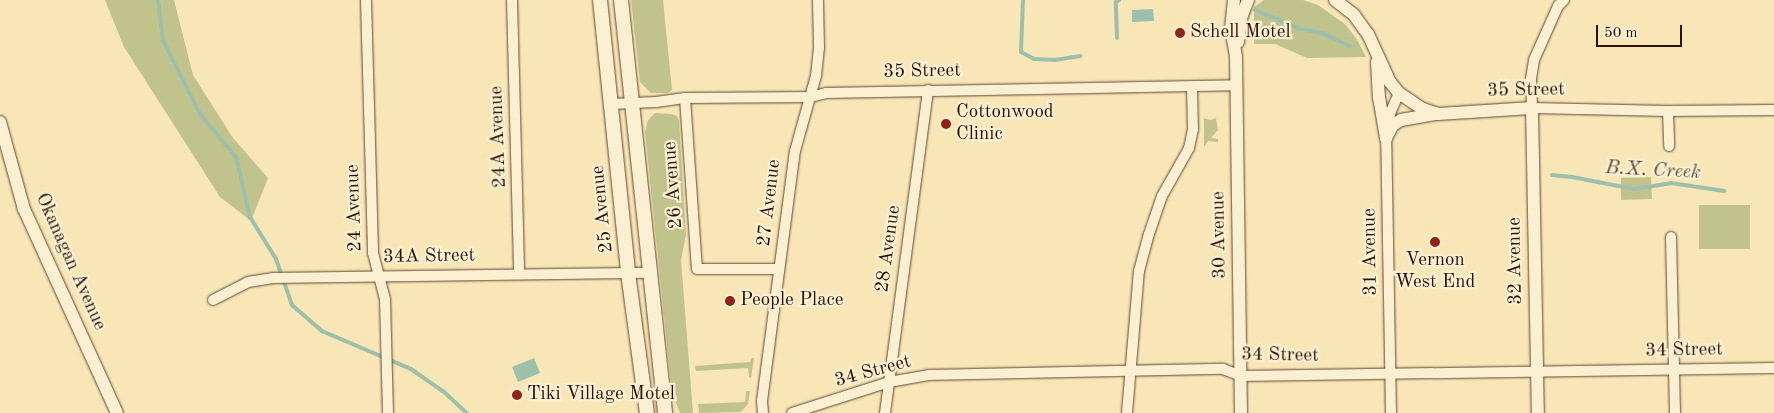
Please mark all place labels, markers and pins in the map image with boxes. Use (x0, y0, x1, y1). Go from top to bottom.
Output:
place label: Schell Motel (1190, 22, 1291, 44)
marker: Schell Motel (1174, 27, 1186, 39)
place label: Cottonwood Clinic (956, 102, 1054, 146)
marker: Cottonwood Clinic (940, 118, 952, 130)
marker: Vernon West End (1429, 236, 1441, 248)
place label: Vernon West End (1395, 250, 1475, 294)
place label: People Place (740, 290, 844, 312)
marker: People Place (724, 295, 736, 307)
place label: Tiki Village Motel (527, 384, 675, 406)
marker: Tiki Village Motel (511, 389, 523, 401)

